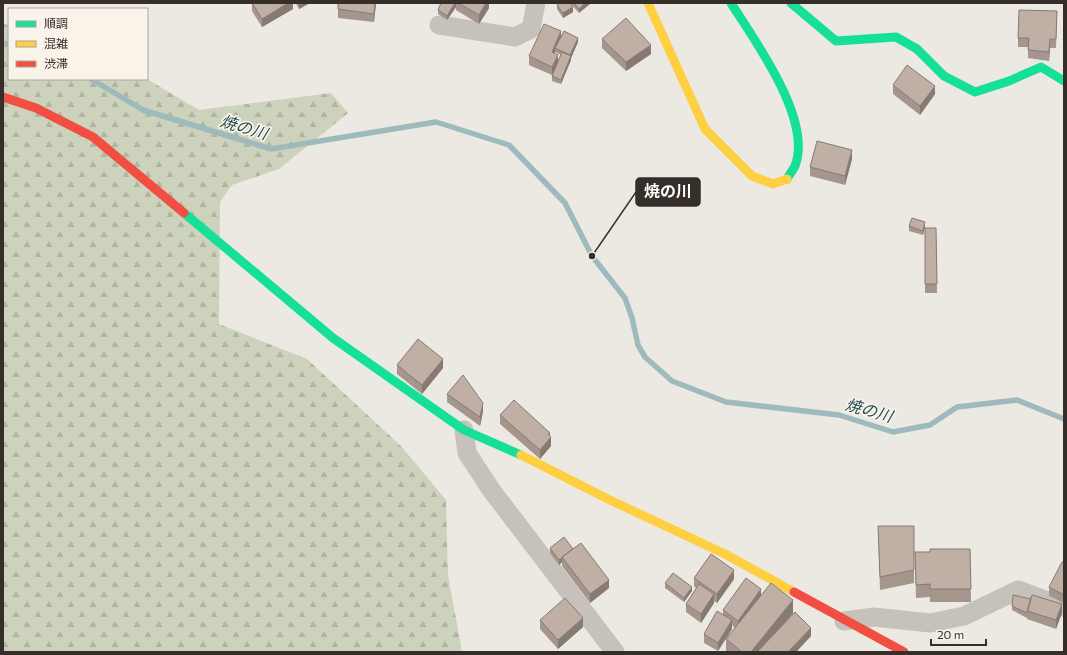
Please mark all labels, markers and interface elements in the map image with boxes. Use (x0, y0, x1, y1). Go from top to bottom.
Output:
legend (8, 8, 148, 80)
text: 順調 (44, 16, 68, 30)
text: 混雑 (44, 36, 68, 50)
text: 渋滞 (44, 56, 68, 70)
water label: 焼の川 (218, 110, 272, 143)
callout: 焼の川 (636, 178, 700, 206)
text: 焼の川 (644, 181, 692, 200)
water label: 焼の川 (843, 394, 897, 426)
scale bar (931, 621, 986, 647)
text: 20 m (937, 627, 964, 641)

